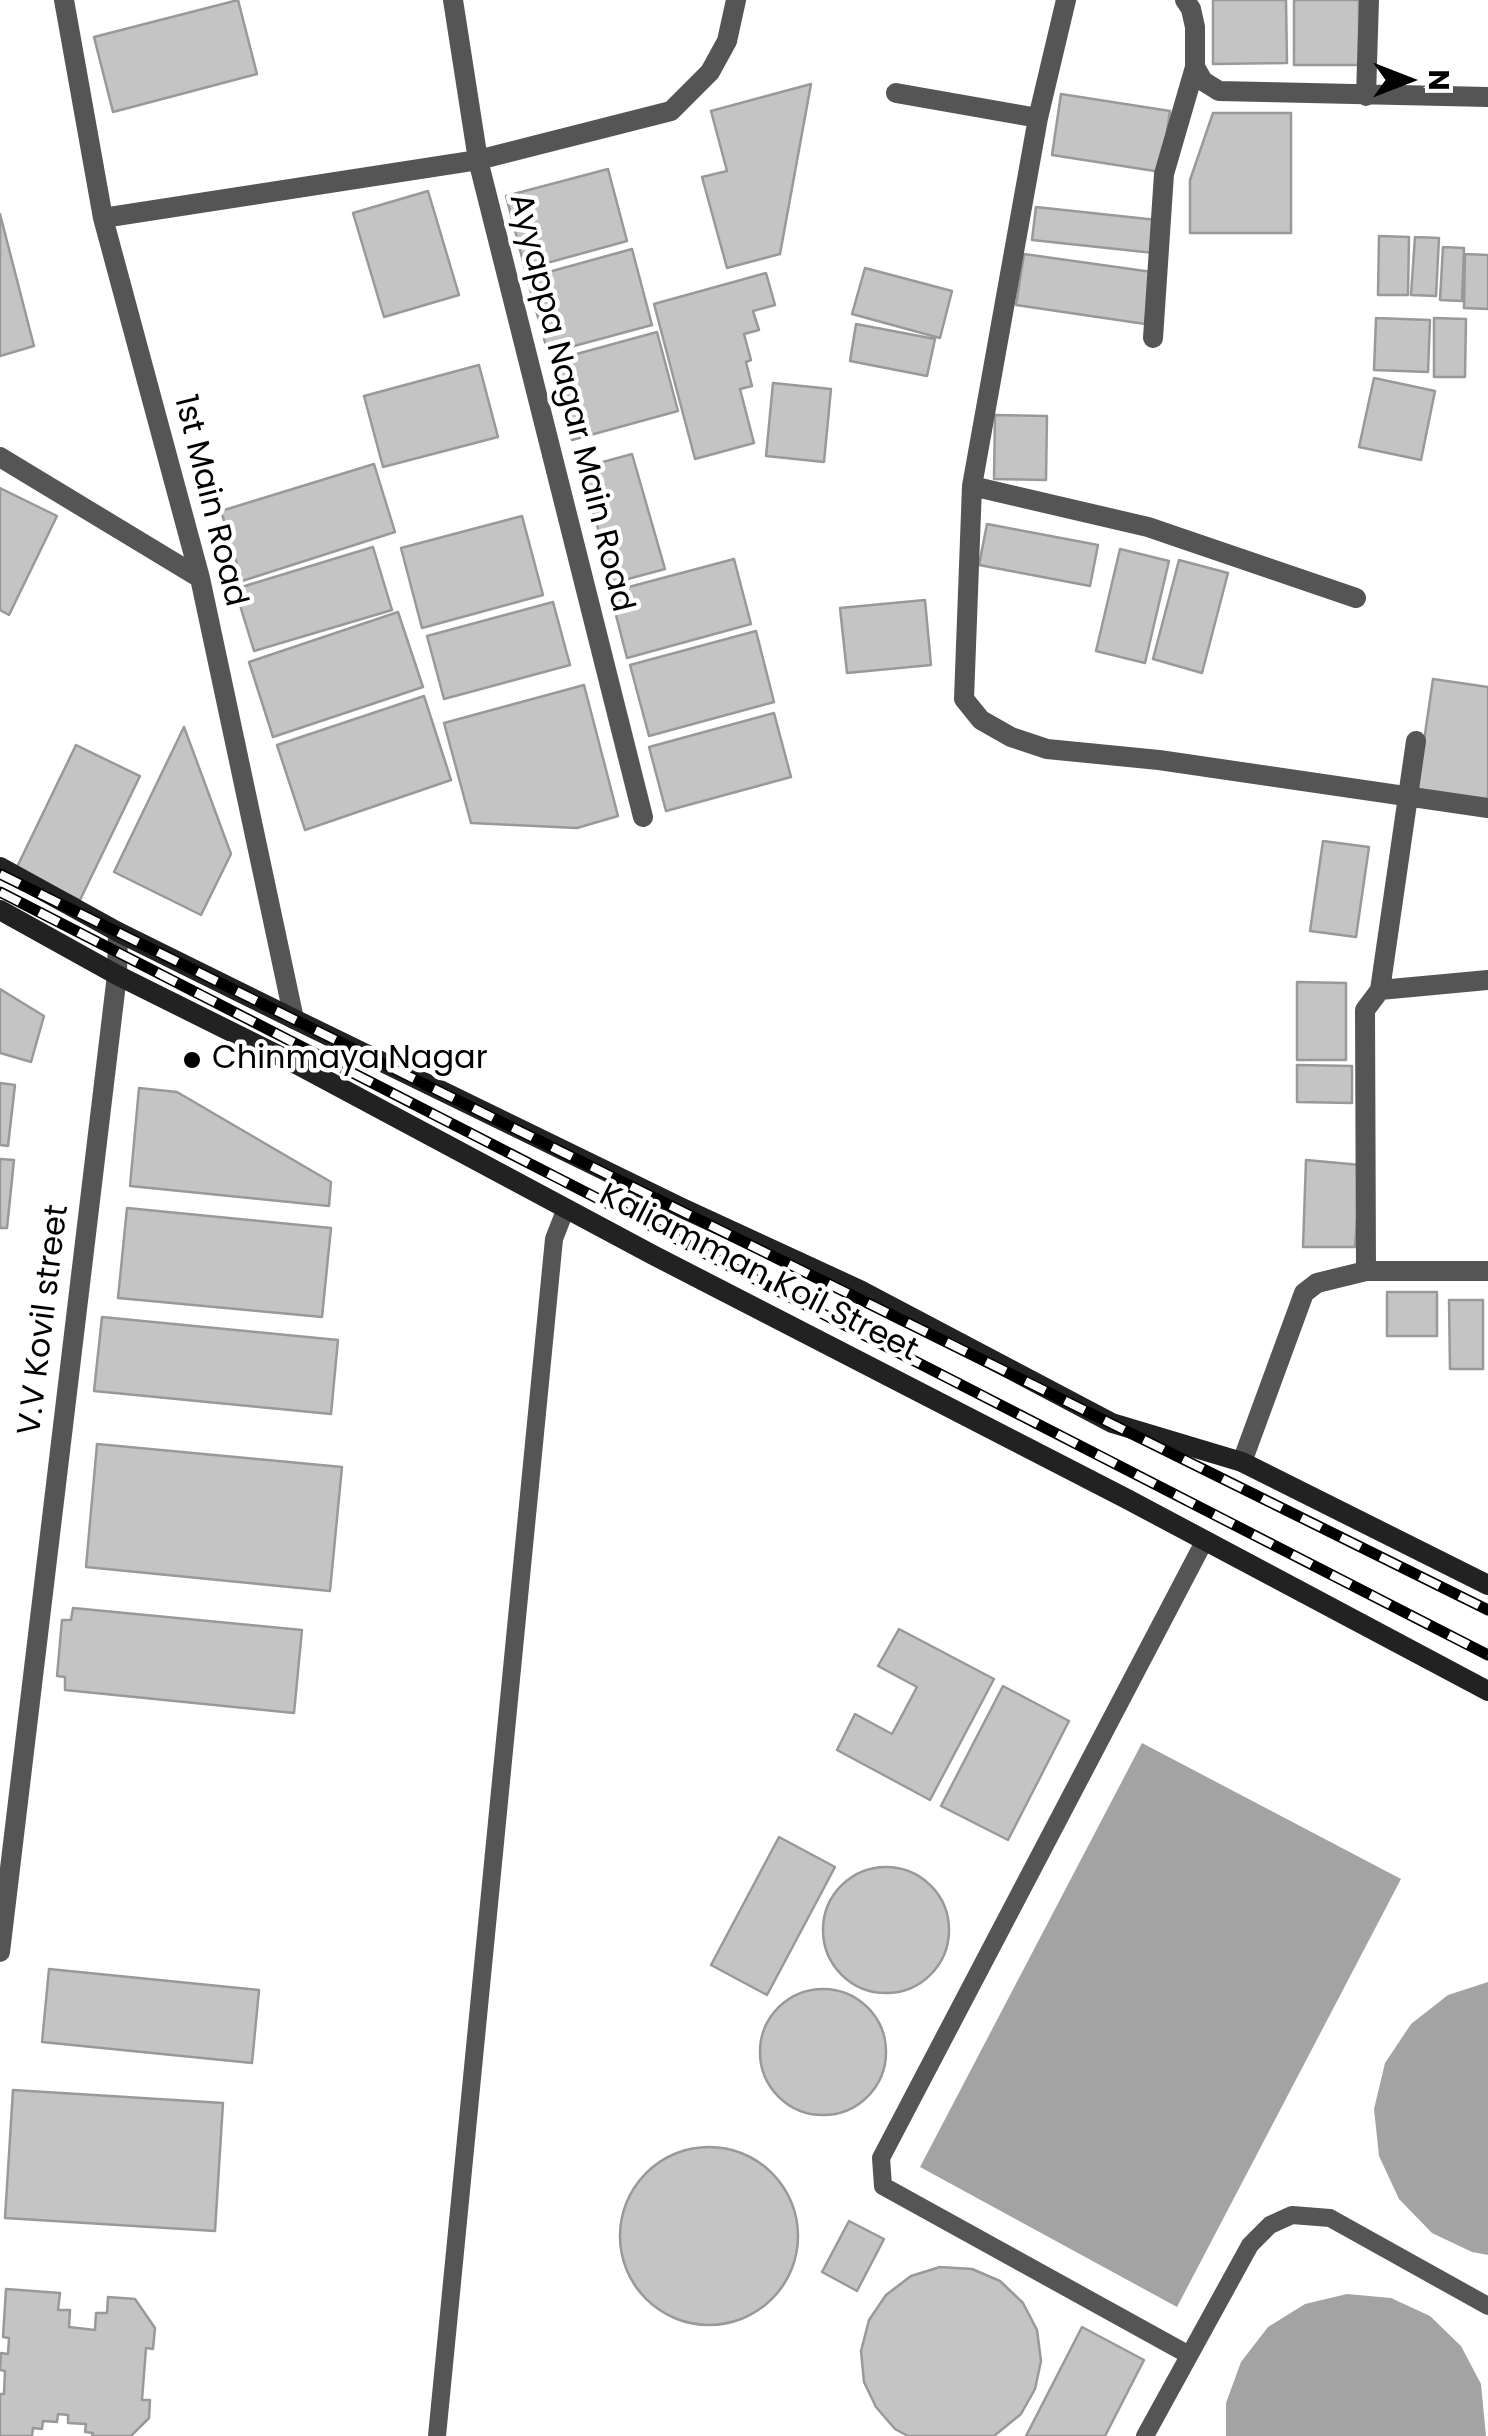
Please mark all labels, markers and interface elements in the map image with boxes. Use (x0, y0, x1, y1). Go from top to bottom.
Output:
north arrow (1358, 30, 1458, 130)
text: N (1419, 69, 1458, 91)
street label: Ayyappa Nagar Main Road (499, 190, 641, 616)
street label: 1st Main Road (164, 391, 254, 611)
place label: Chinmaya Nagar (212, 1041, 488, 1079)
marker: Chinmaya Nagar (181, 1049, 203, 1071)
street label: Kaliamman Koil Street (592, 1177, 924, 1371)
street label: V.V Kovil street (12, 1203, 78, 1437)

